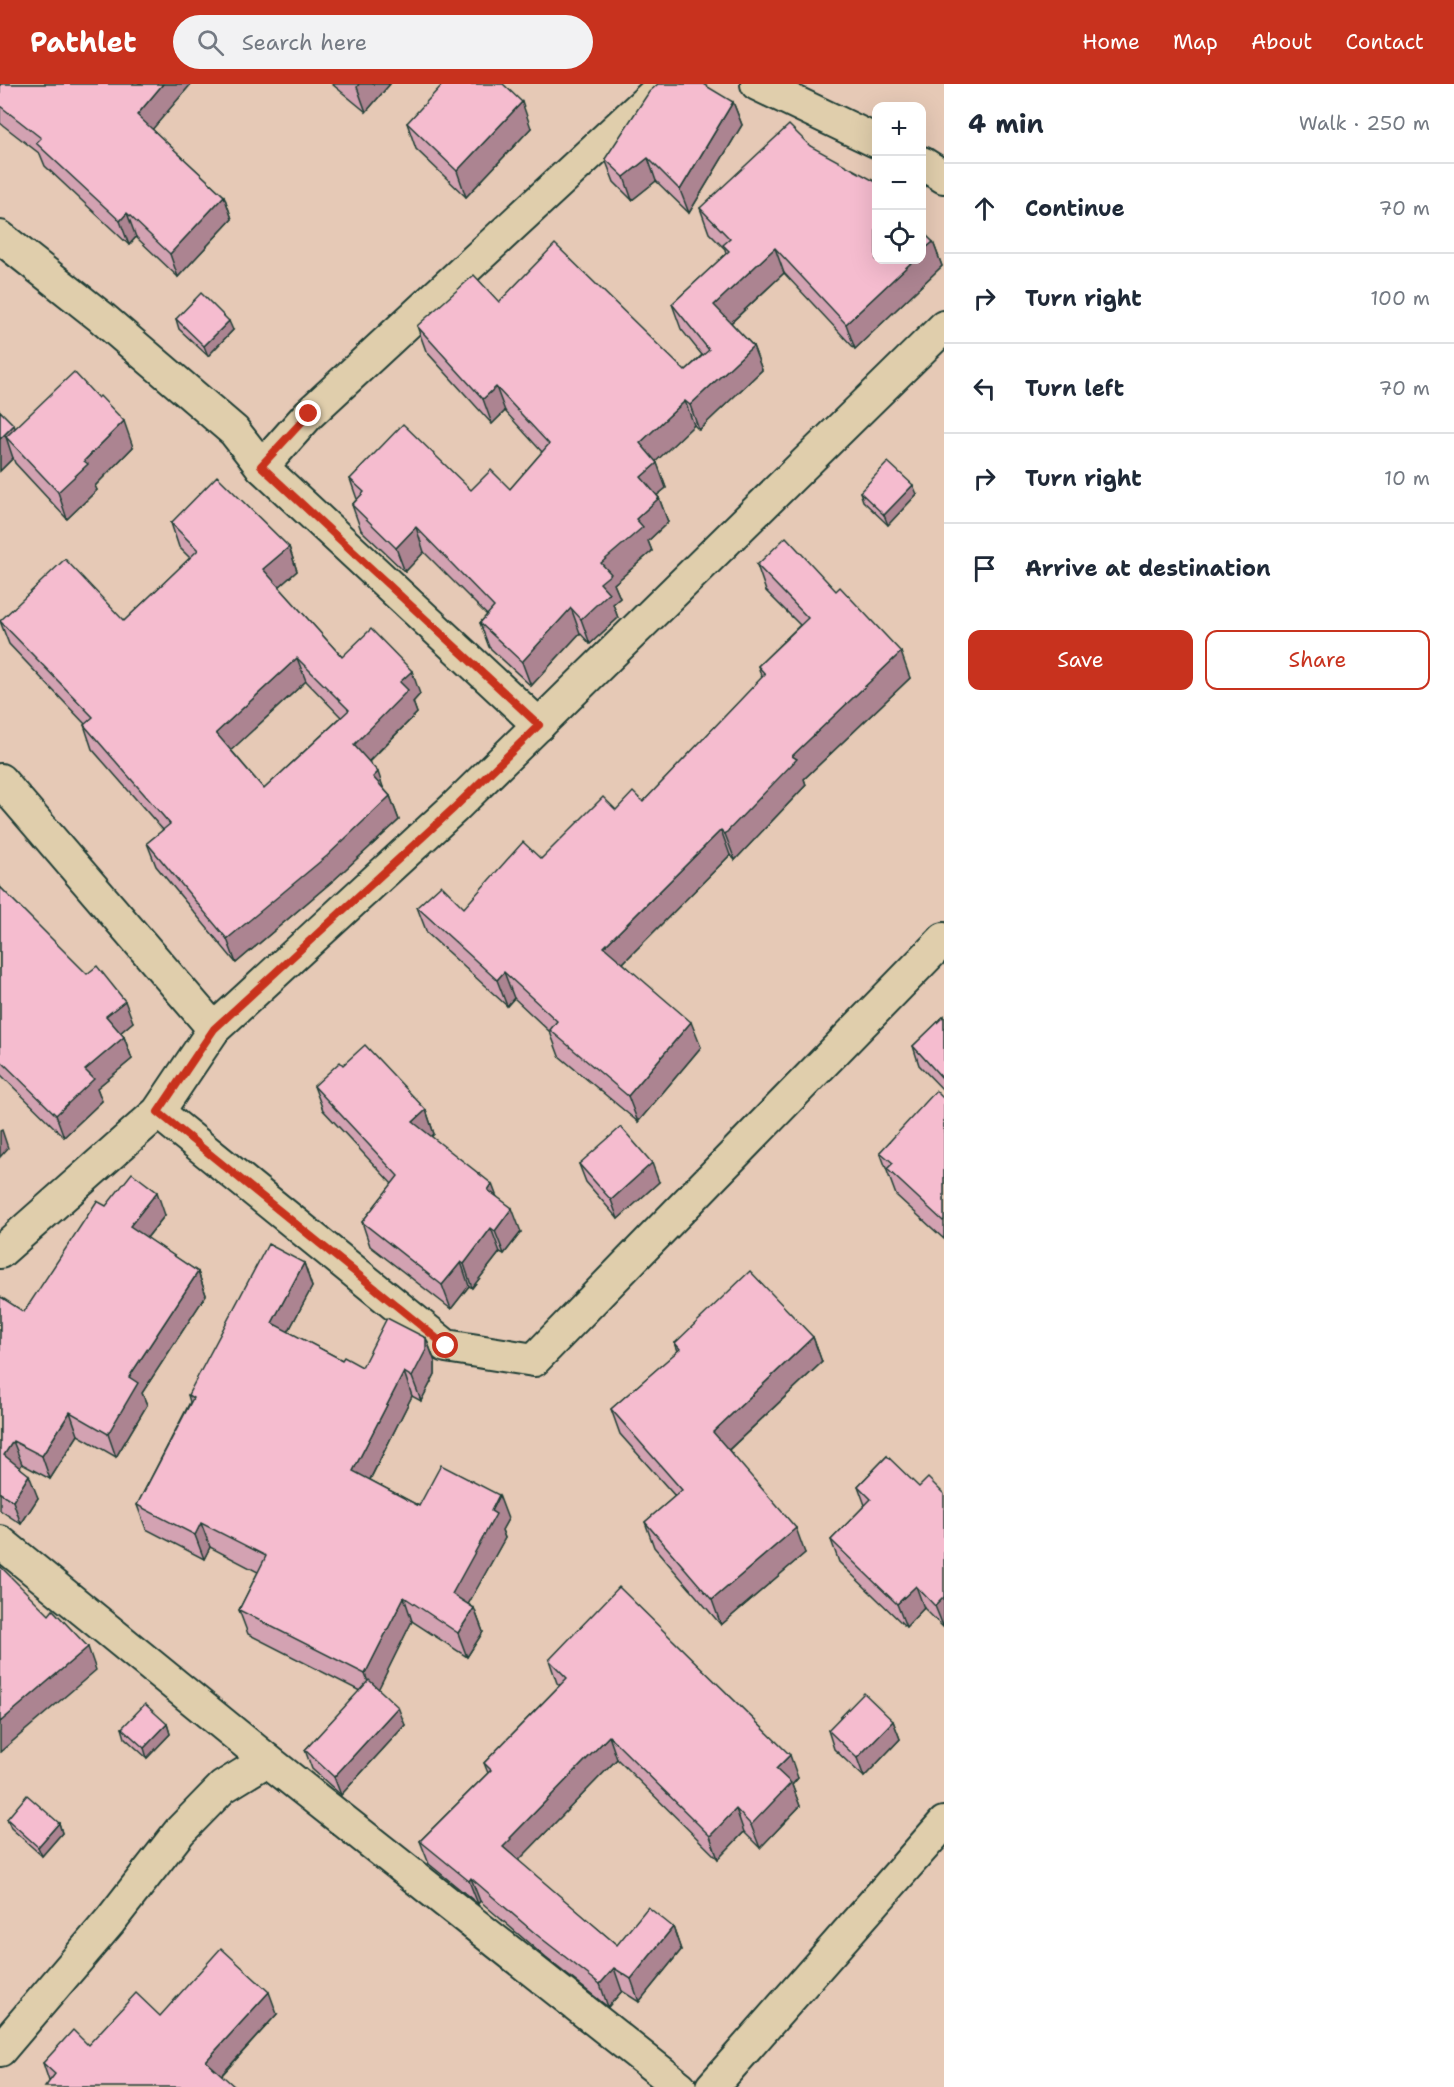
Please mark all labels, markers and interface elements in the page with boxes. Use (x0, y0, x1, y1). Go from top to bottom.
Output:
search box (173, 15, 593, 69)
text: Pathlet (30, 23, 137, 61)
icon: search (194, 26, 227, 59)
text: Search here (242, 28, 367, 57)
text: Home (1082, 28, 1140, 56)
text: Map (1173, 28, 1218, 56)
text: About (1251, 28, 1312, 56)
text: Contact (1345, 28, 1424, 56)
map controls (872, 102, 926, 264)
button: + (872, 102, 926, 156)
text: 4 min (968, 106, 1044, 141)
text: Walk · 250 m (1299, 110, 1430, 136)
button: − (872, 156, 926, 210)
icon: ahead (968, 192, 1001, 225)
text: Continue (1025, 194, 1125, 223)
text: 70 m (1378, 195, 1430, 221)
button: locate (872, 210, 926, 264)
icon: right (968, 282, 1001, 315)
text: Turn right (1025, 284, 1142, 313)
text: 100 m (1370, 285, 1430, 311)
icon: left (968, 372, 1001, 405)
text: Turn left (1025, 374, 1124, 403)
text: 70 m (1378, 375, 1430, 401)
route end (295, 400, 321, 426)
icon: right (968, 462, 1001, 495)
text: Turn right (1025, 464, 1142, 493)
text: 10 m (1384, 465, 1430, 491)
icon: arrive (968, 552, 1001, 585)
text: Arrive at destination (1025, 554, 1271, 583)
button: Save (968, 630, 1193, 690)
button: Share (1205, 630, 1430, 690)
route start (432, 1332, 458, 1358)

